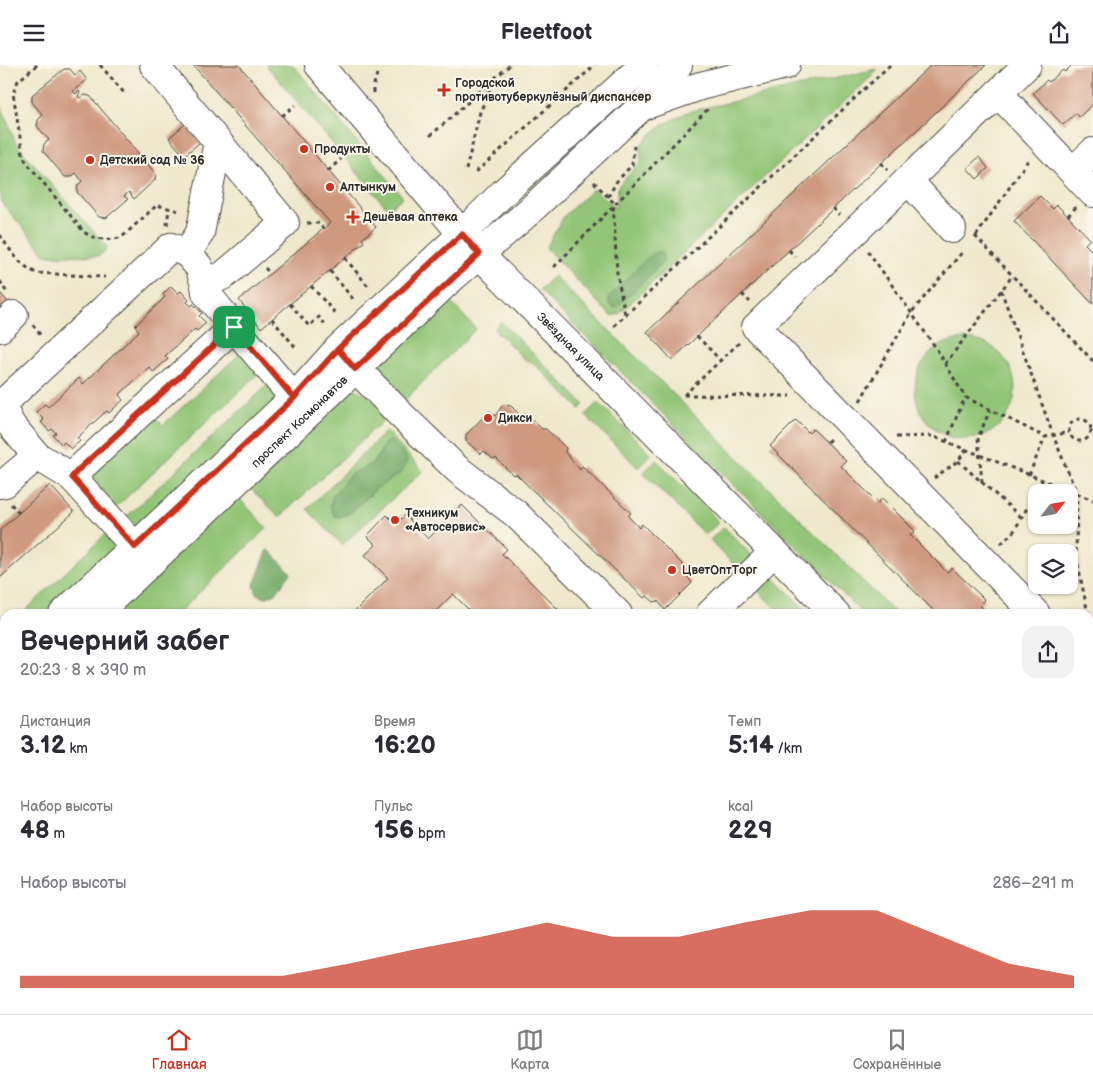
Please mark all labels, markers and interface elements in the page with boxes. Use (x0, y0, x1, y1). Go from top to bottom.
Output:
icon: menu (20, 19, 48, 47)
text: Fleetfoot (501, 19, 592, 46)
icon: share (1045, 19, 1073, 47)
place label: Городской противотуберкулёзный диспансер (455, 76, 651, 105)
marker: Городской противотуберкулёзный диспансер (437, 83, 451, 97)
place label: Продукты (314, 142, 371, 157)
marker: Продукты (298, 143, 310, 155)
place label: Детский сад № 36 (100, 153, 204, 168)
marker: Детский сад № 36 (84, 154, 96, 166)
place label: Алтынкум (339, 180, 396, 195)
marker: Алтынкум (324, 181, 336, 193)
place label: Дешёвая аптека (363, 210, 459, 225)
marker: Дешёвая аптека (347, 211, 359, 223)
pin (213, 306, 255, 348)
street label: Звёздная улица (533, 310, 607, 384)
icon: arrive (220, 313, 248, 341)
street label: проспект Космонавтов (249, 372, 352, 471)
place label: Дикси (498, 411, 533, 426)
marker: Дикси (482, 412, 494, 424)
north arrow (1028, 484, 1078, 534)
map controls (1028, 484, 1078, 594)
place label: Техникум «Автосервис» (405, 506, 486, 535)
marker: Техникум «Автосервис» (389, 514, 401, 526)
button: layers (1028, 544, 1078, 594)
place label: ЦветОптТорг (682, 563, 758, 578)
marker: ЦветОптТорг (666, 564, 678, 576)
text: Вечерний забег (20, 625, 229, 658)
button: share (1022, 626, 1074, 678)
text: 20:23 · 8 × 390 m (20, 661, 146, 680)
text: Дистанция (20, 713, 91, 730)
text: Время (374, 713, 416, 730)
text: Темп (728, 713, 761, 730)
text: 3.12 (20, 730, 66, 761)
text: 16:20 (374, 730, 436, 761)
text: 5:14 (728, 730, 774, 761)
text: km (66, 740, 88, 757)
text: /km (774, 740, 802, 757)
text: Набор высоты (20, 798, 113, 815)
text: Пульс (374, 798, 413, 815)
text: kcal (728, 798, 753, 815)
text: 48 (20, 815, 50, 846)
text: 156 (374, 815, 414, 846)
text: 229 (728, 815, 773, 846)
text: m (50, 825, 65, 842)
text: bpm (414, 825, 445, 842)
text: Набор высоты (20, 874, 127, 893)
text: 286–291 m (992, 874, 1074, 893)
tab: Главная (152, 1026, 207, 1073)
tab: Карта (510, 1026, 550, 1073)
tab: Сохранённые (853, 1026, 941, 1073)

